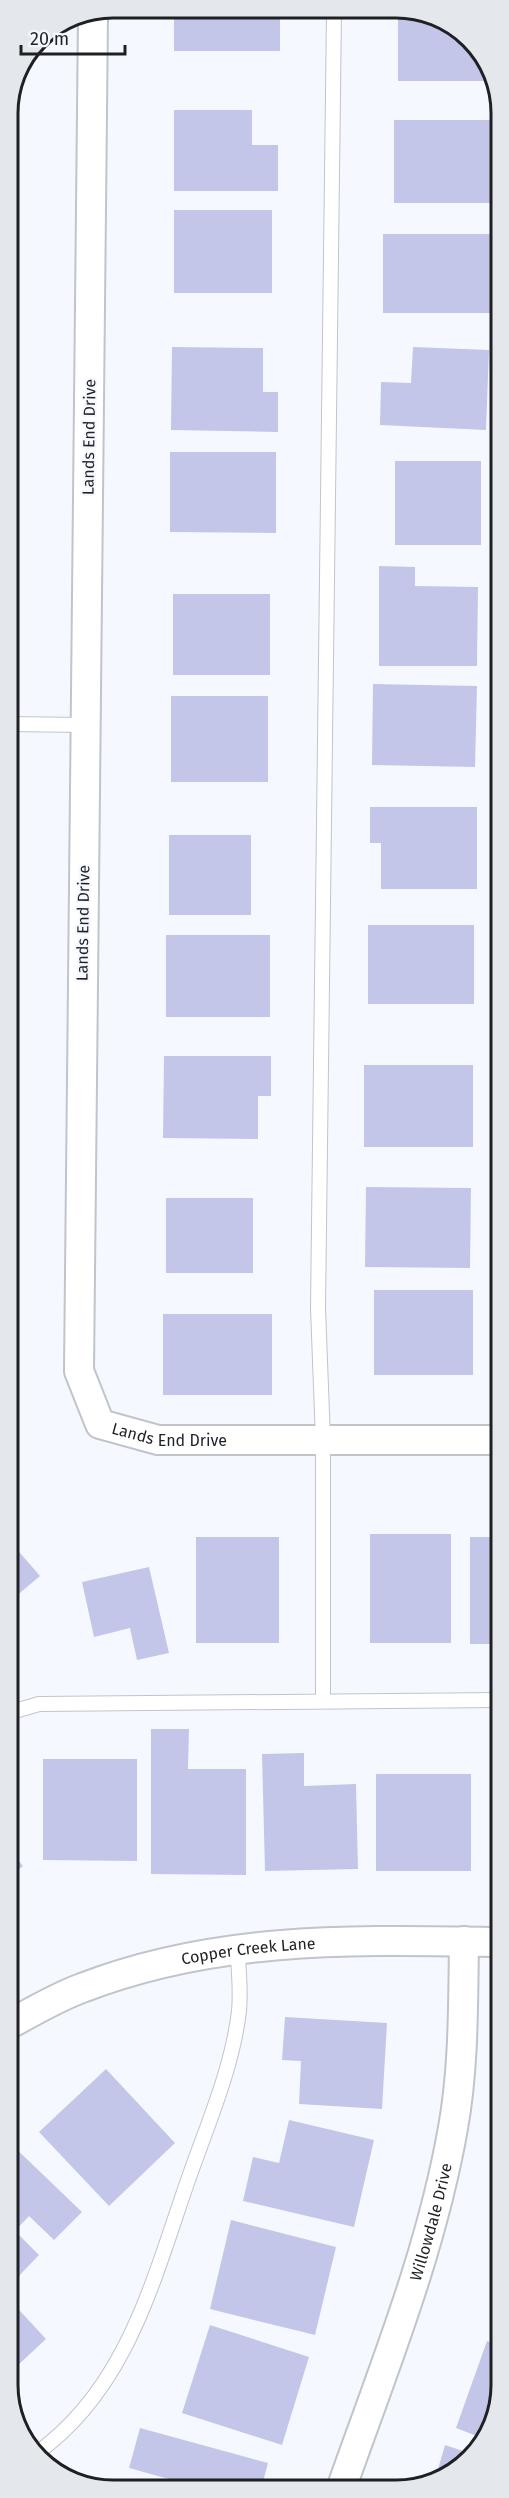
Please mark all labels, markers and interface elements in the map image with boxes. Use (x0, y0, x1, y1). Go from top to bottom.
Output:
scale bar (21, 18, 124, 56)
text: 20 m (30, 28, 69, 50)
street label: Lands End Drive (78, 379, 100, 495)
street label: Lands End Drive (72, 865, 94, 981)
street label: Lands End Drive (110, 1418, 227, 1450)
street label: Copper Creek Lane (179, 1933, 316, 1968)
street label: Willowdale Drive (405, 2161, 455, 2283)

